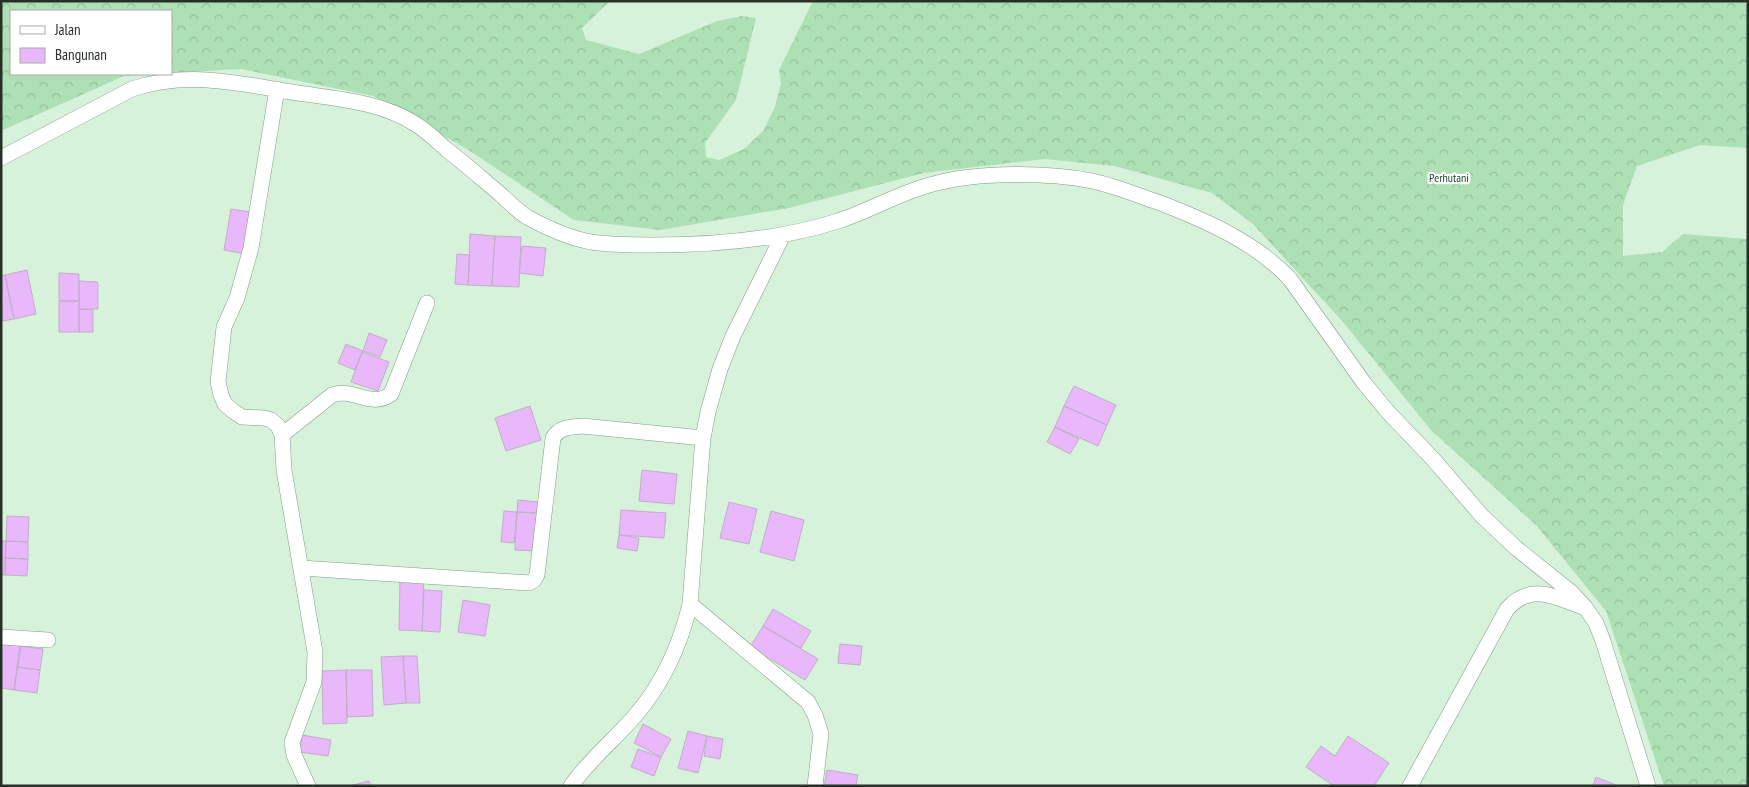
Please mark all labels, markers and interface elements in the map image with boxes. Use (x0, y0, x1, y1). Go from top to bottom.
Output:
legend (10, 10, 172, 75)
text: Jalan (54, 20, 81, 39)
text: Bangunan (55, 45, 107, 64)
park label: Perhutani (1429, 170, 1469, 185)

